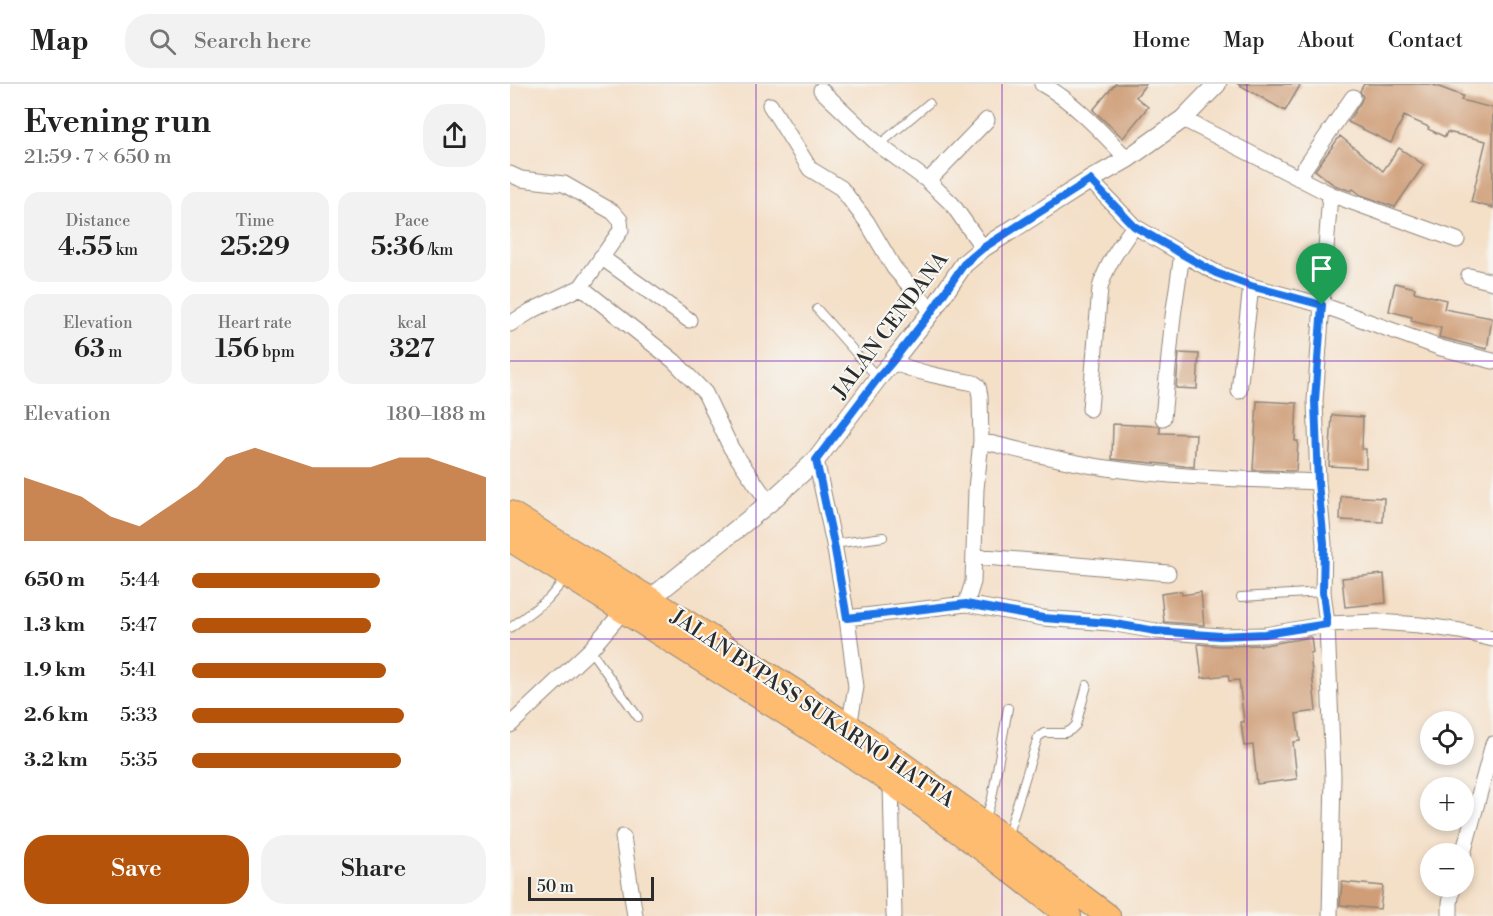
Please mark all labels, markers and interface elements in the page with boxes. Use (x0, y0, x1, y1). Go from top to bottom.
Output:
search box (125, 14, 545, 68)
text: Map (30, 24, 89, 59)
icon: search (146, 25, 179, 58)
text: Search here (194, 28, 311, 55)
text: Home (1133, 28, 1190, 54)
text: Map (1223, 28, 1265, 54)
text: About (1298, 28, 1355, 54)
text: Contact (1388, 28, 1463, 54)
text: Evening run (24, 102, 211, 143)
button: share (423, 104, 486, 167)
text: 21:59 · 7 × 650 m (24, 145, 171, 170)
text: Distance (66, 211, 130, 231)
text: Time (236, 211, 274, 231)
text: Pace (395, 211, 429, 231)
text: 4.55 (58, 231, 112, 263)
text: 25:29 (220, 231, 290, 263)
text: 5:36 (371, 231, 424, 263)
text: km (112, 240, 138, 260)
text: /km (424, 240, 453, 260)
pin (1296, 243, 1347, 305)
street label: JALAN CENDANA (827, 247, 955, 405)
icon: arrive (1305, 252, 1338, 285)
text: Elevation (63, 313, 133, 333)
text: Heart rate (218, 313, 292, 333)
text: kcal (397, 313, 427, 333)
text: 63 (74, 333, 105, 365)
text: 156 (215, 333, 259, 365)
text: 327 (389, 333, 435, 365)
text: m (105, 342, 122, 362)
text: bpm (259, 342, 295, 362)
text: Elevation (24, 402, 111, 427)
text: 180–188 m (387, 402, 486, 427)
text: 650 m (24, 568, 85, 593)
text: 5:44 (120, 568, 160, 593)
street label: JALAN BYPASS SUKARNO HATTA (665, 603, 960, 814)
text: 1.3 km (24, 613, 85, 638)
text: 5:47 (120, 613, 157, 638)
text: 1.9 km (24, 658, 86, 683)
text: 5:41 (120, 658, 156, 683)
text: 2.6 km (24, 703, 88, 728)
text: 5:33 (120, 703, 158, 728)
map controls (1420, 711, 1474, 897)
button: locate (1420, 711, 1474, 765)
text: 3.2 km (24, 748, 88, 773)
text: 5:35 (120, 748, 158, 773)
button: + (1420, 777, 1474, 831)
button: Save (24, 835, 249, 904)
button: Share (261, 835, 486, 904)
button: − (1420, 843, 1474, 897)
scale bar (528, 874, 654, 902)
text: 50 m (537, 877, 574, 897)

